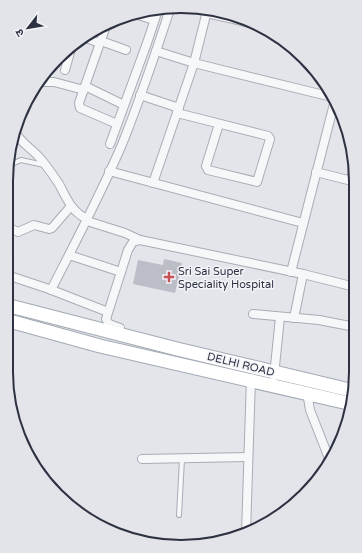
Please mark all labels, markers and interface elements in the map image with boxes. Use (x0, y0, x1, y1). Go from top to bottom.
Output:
north arrow (8, 8, 48, 48)
text: उ (12, 26, 27, 39)
place label: Sri Sai Super Speciality Hospital (178, 265, 274, 291)
marker: Sri Sai Super Speciality Hospital (163, 271, 175, 283)
street label: DELHI ROAD (206, 350, 276, 379)

